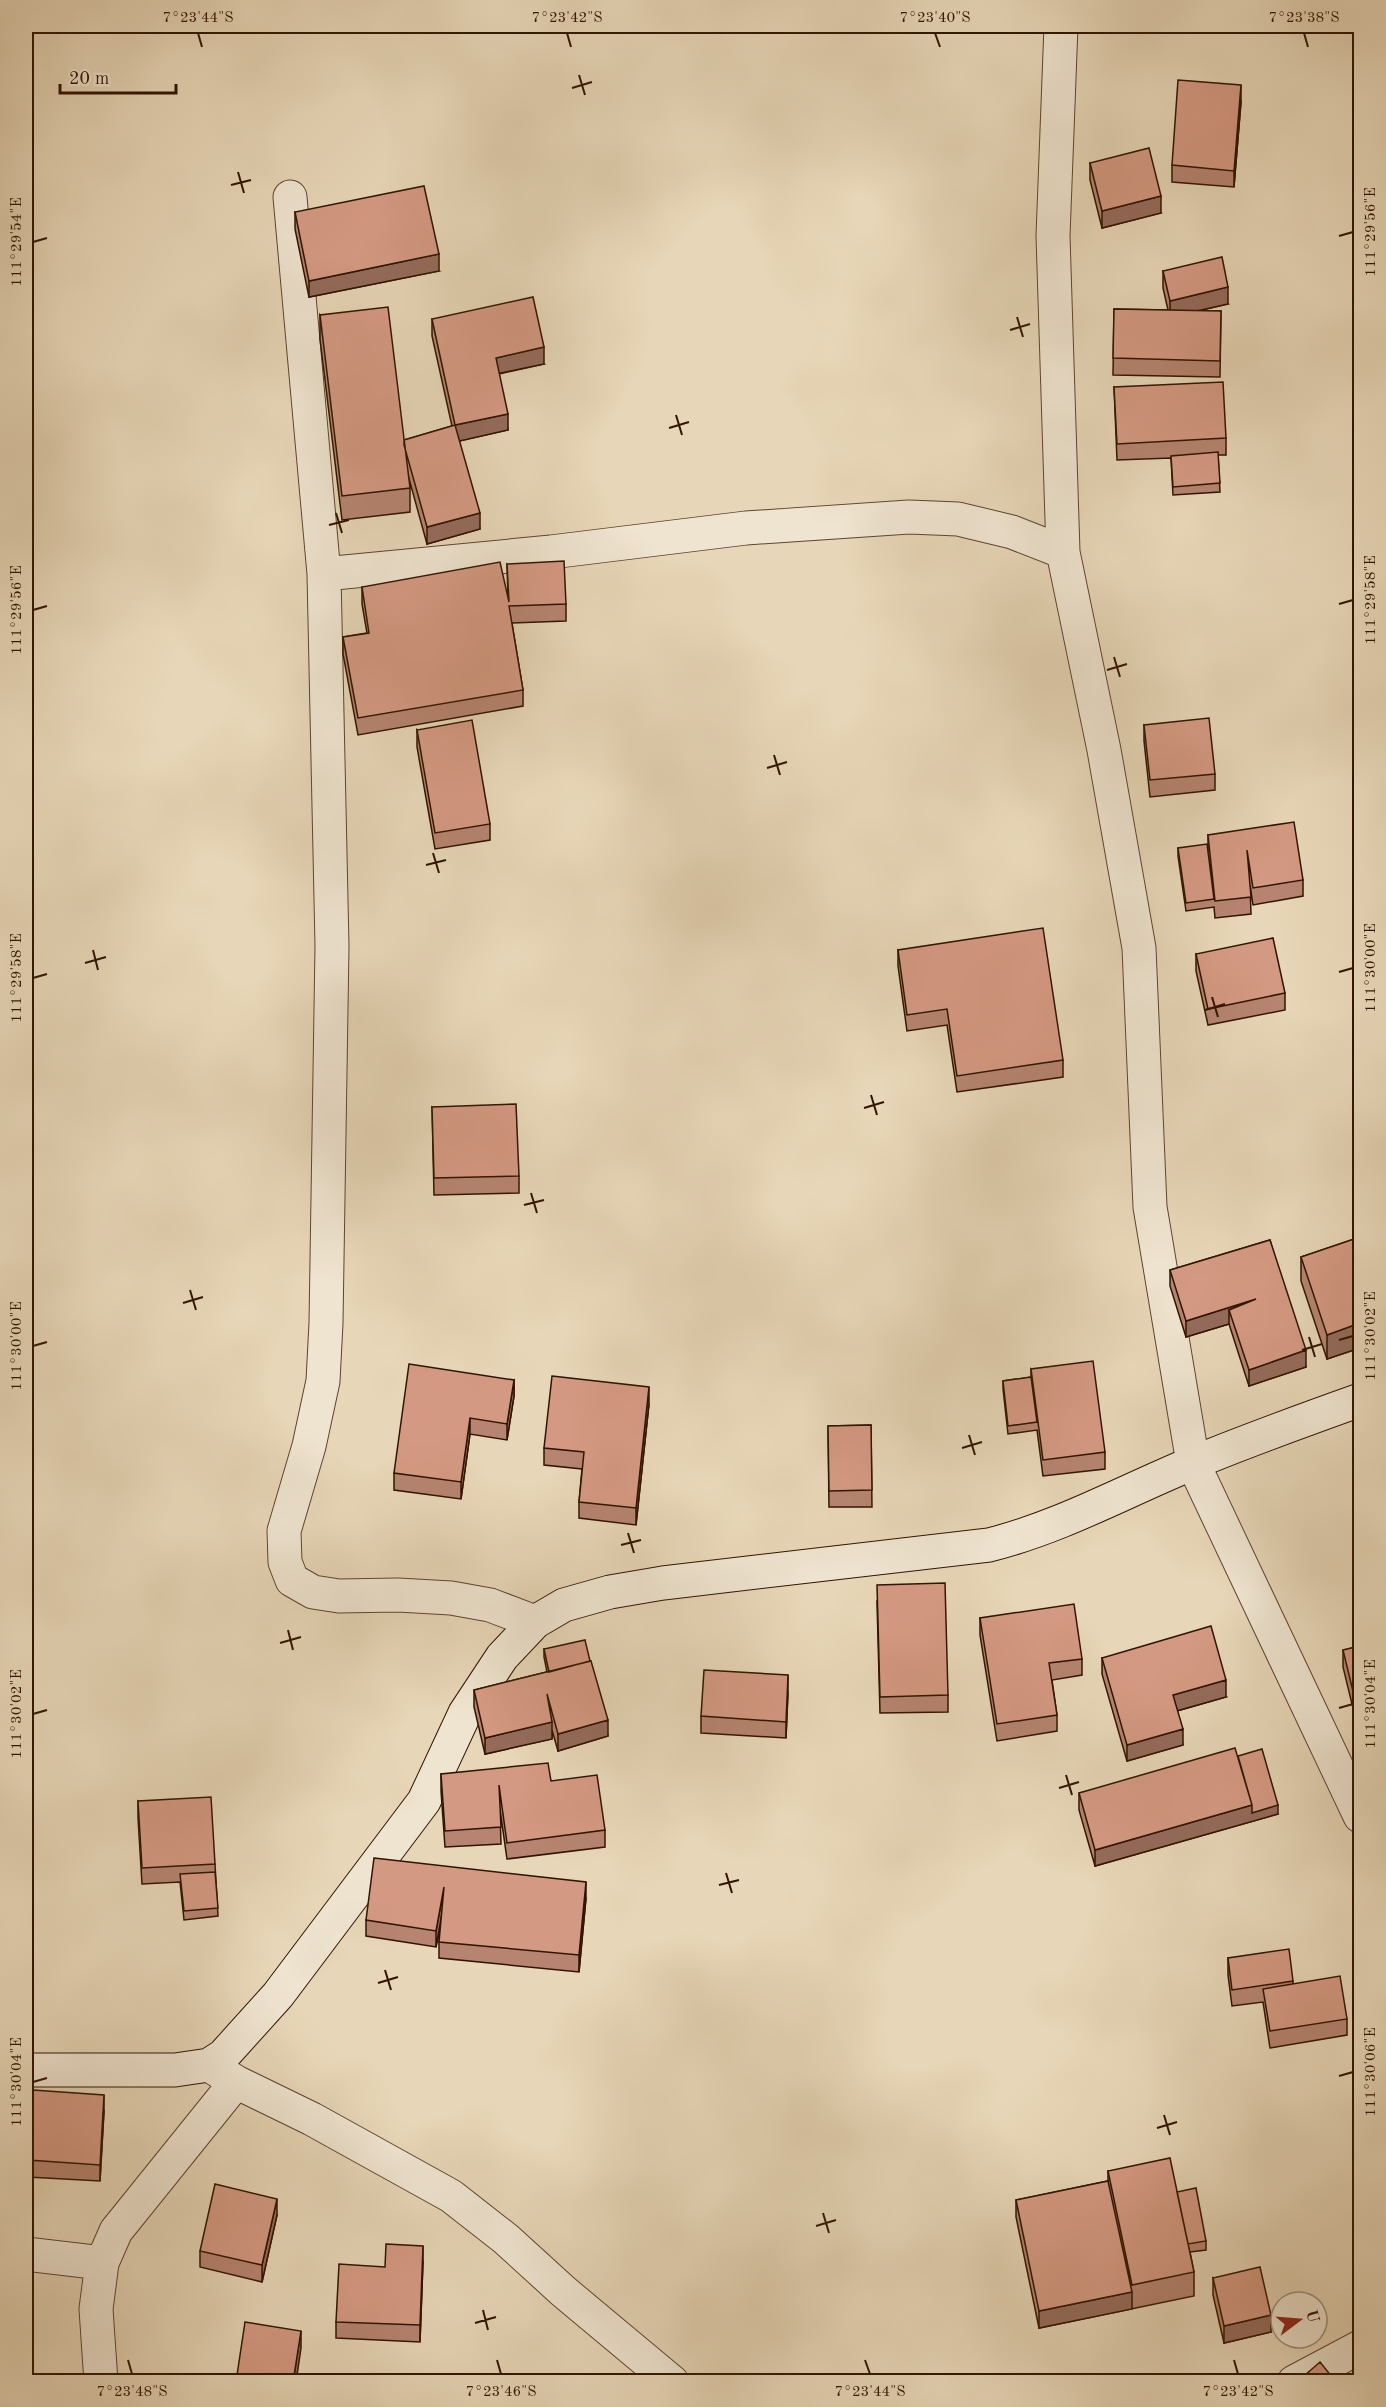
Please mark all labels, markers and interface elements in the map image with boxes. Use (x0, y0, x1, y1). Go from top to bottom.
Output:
text: 7°23'44"S (162, 11, 234, 26)
text: 7°23'42"S (531, 11, 603, 26)
text: 7°23'40"S (899, 11, 971, 26)
text: 7°23'38"S (1268, 11, 1340, 26)
scale bar (60, 57, 176, 95)
text: 20 m (69, 70, 109, 88)
text: 111°29'56"E (1364, 187, 1379, 277)
text: 111°29'54"E (10, 197, 25, 287)
text: 111°29'58"E (1364, 555, 1379, 645)
text: 111°29'56"E (10, 565, 25, 655)
text: 111°30'00"E (1364, 923, 1379, 1013)
text: 111°29'58"E (10, 933, 25, 1023)
text: 111°30'02"E (1364, 1291, 1379, 1381)
text: 111°30'00"E (10, 1301, 25, 1391)
text: 111°30'04"E (1364, 1659, 1379, 1749)
text: 111°30'02"E (10, 1669, 25, 1759)
text: 111°30'06"E (1364, 2027, 1379, 2117)
text: 111°30'04"E (10, 2037, 25, 2127)
north arrow (1269, 2290, 1329, 2350)
text: U (1302, 2308, 1321, 2325)
text: 7°23'48"S (96, 2385, 168, 2400)
text: 7°23'46"S (465, 2385, 537, 2400)
text: 7°23'44"S (834, 2385, 906, 2400)
text: 7°23'42"S (1202, 2385, 1274, 2400)

